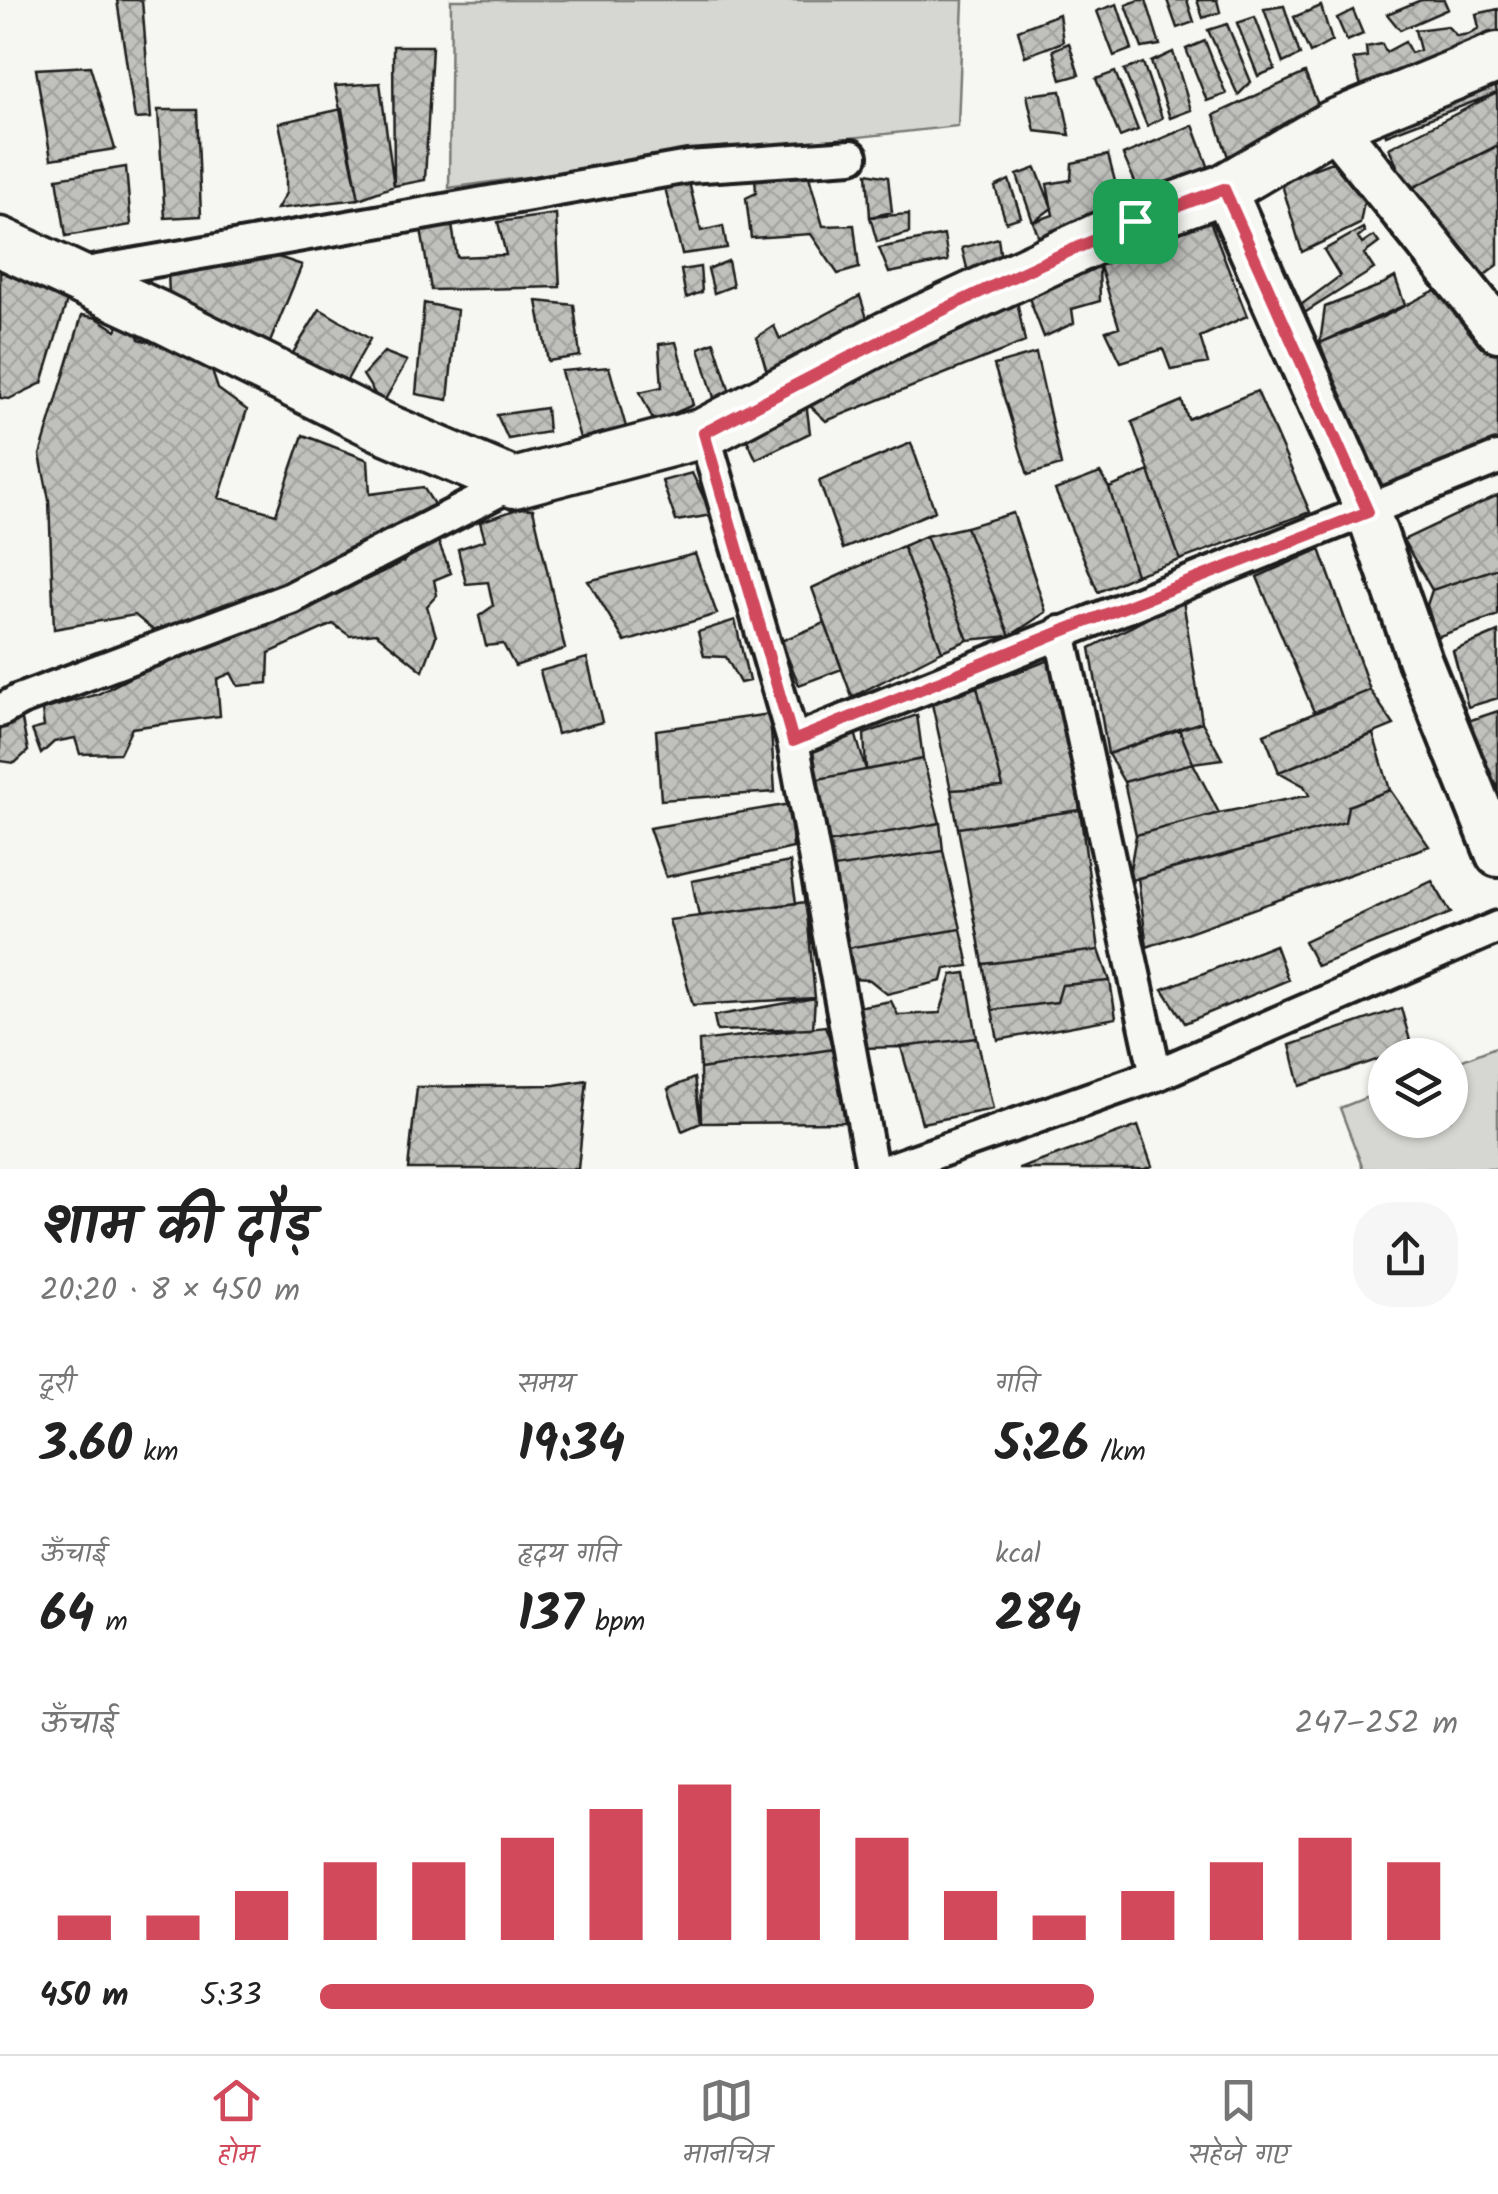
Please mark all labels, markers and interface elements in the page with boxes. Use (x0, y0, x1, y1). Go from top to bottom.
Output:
pin (1093, 179, 1178, 264)
icon: arrive (1108, 194, 1163, 249)
map controls (1368, 1038, 1468, 1138)
button: layers (1368, 1038, 1468, 1138)
text: शाम की दौड़ (40, 1185, 312, 1272)
button: share (1353, 1202, 1458, 1307)
text: 20:20 · 8 × 450 m (40, 1266, 300, 1317)
text: दूरी (40, 1362, 74, 1407)
text: समय (518, 1362, 574, 1407)
text: गति (995, 1362, 1037, 1407)
text: 3.60 (40, 1407, 132, 1487)
text: 19:34 (518, 1407, 625, 1487)
text: 5:26 (995, 1407, 1089, 1487)
text: km (132, 1430, 179, 1475)
text: /km (1089, 1430, 1146, 1475)
text: ऊँचाई (40, 1532, 107, 1577)
text: हृदय गति (518, 1532, 618, 1577)
text: kcal (995, 1532, 1041, 1577)
text: 64 (40, 1577, 94, 1657)
text: 137 (518, 1577, 584, 1657)
text: 284 (995, 1577, 1081, 1657)
text: m (94, 1600, 128, 1645)
text: bpm (584, 1600, 645, 1645)
text: ऊँचाई (40, 1699, 116, 1750)
text: 247–252 m (1295, 1699, 1458, 1750)
text: 450 m (40, 1971, 129, 2022)
text: 5:33 (200, 1971, 262, 2022)
tab: होम (209, 2073, 264, 2178)
tab: मानचित्र (683, 2073, 770, 2178)
tab: सहेजे गए (1189, 2073, 1289, 2178)

